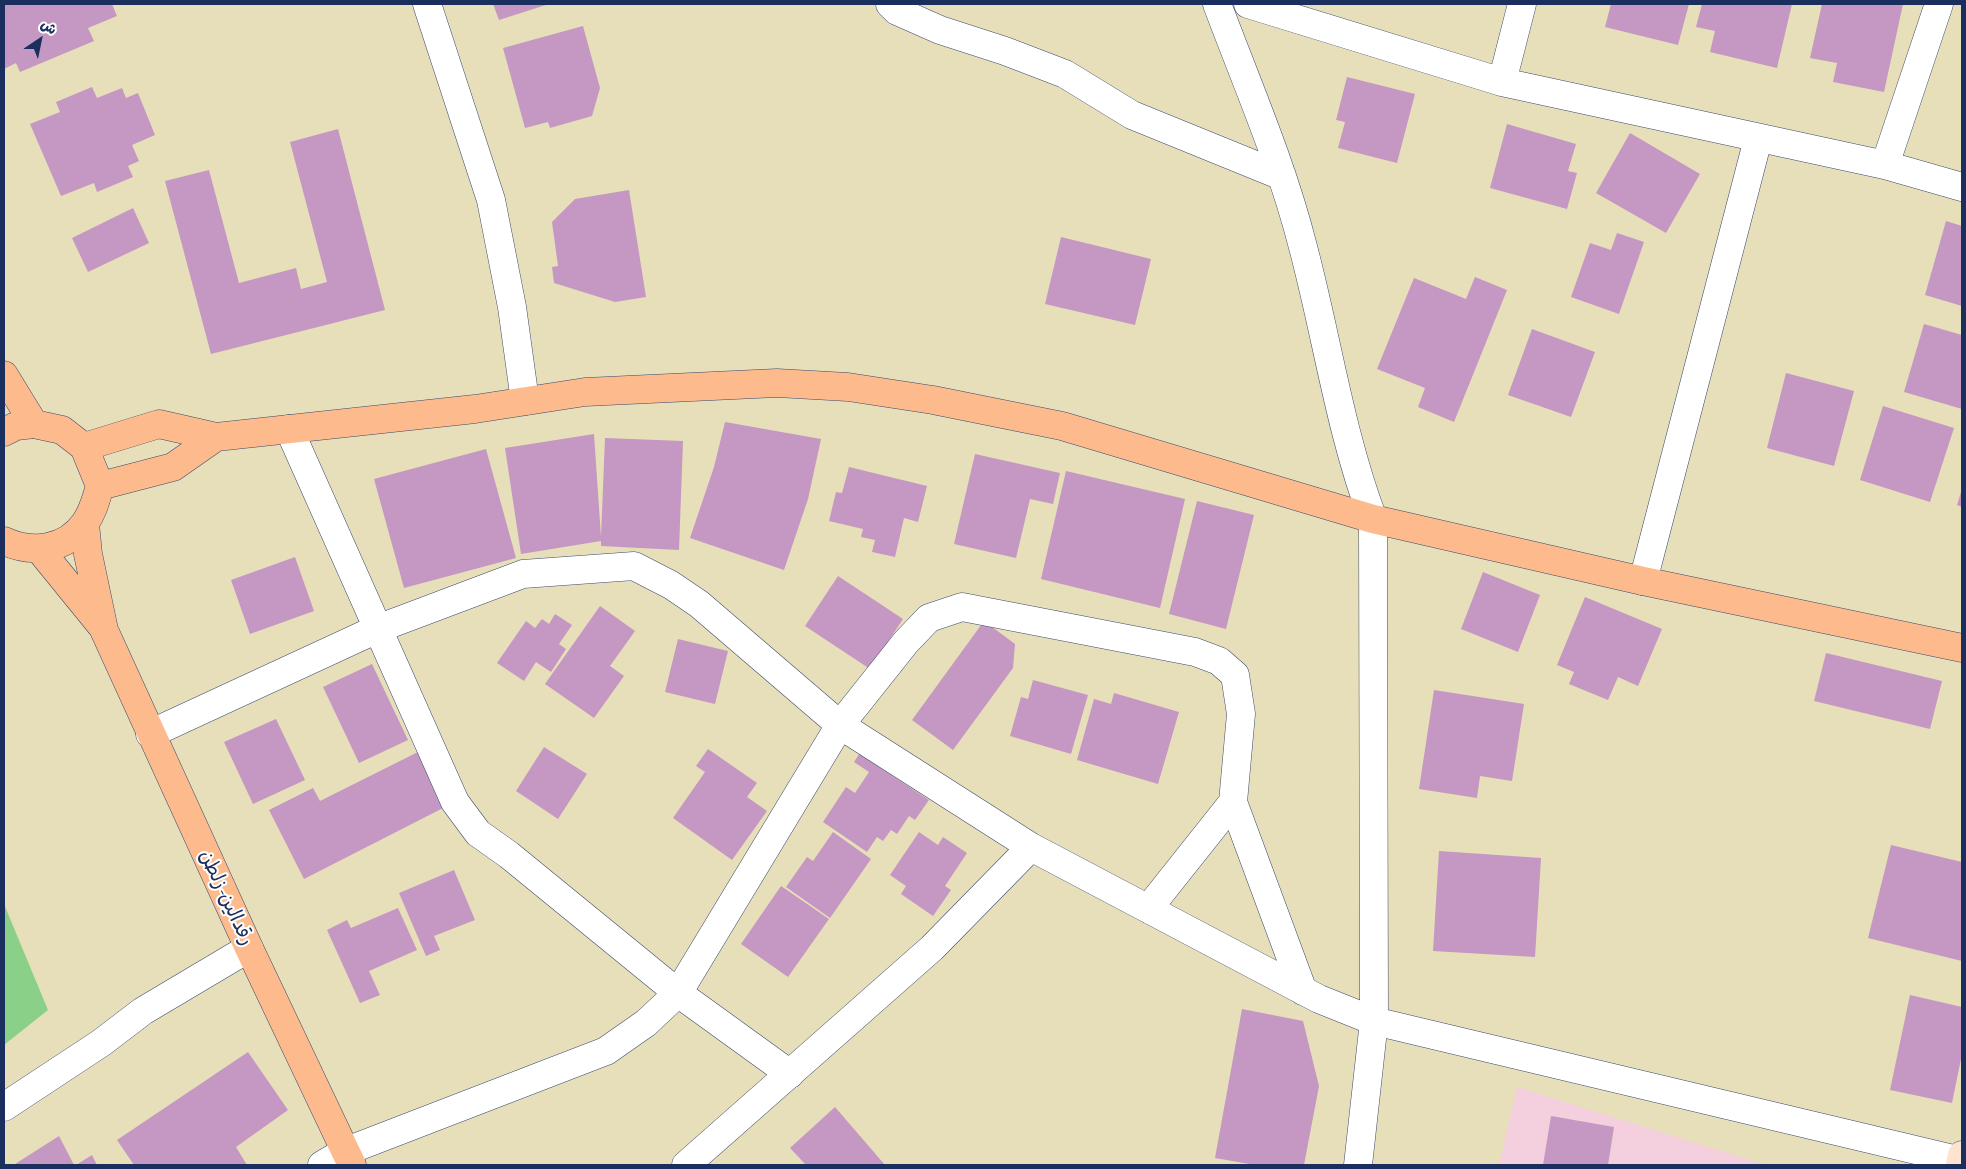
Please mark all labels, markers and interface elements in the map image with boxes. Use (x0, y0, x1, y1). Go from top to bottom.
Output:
north arrow (15, 15, 65, 65)
text: ش (38, 16, 60, 39)
street label: رقدالين-زلطن (193, 846, 259, 950)

